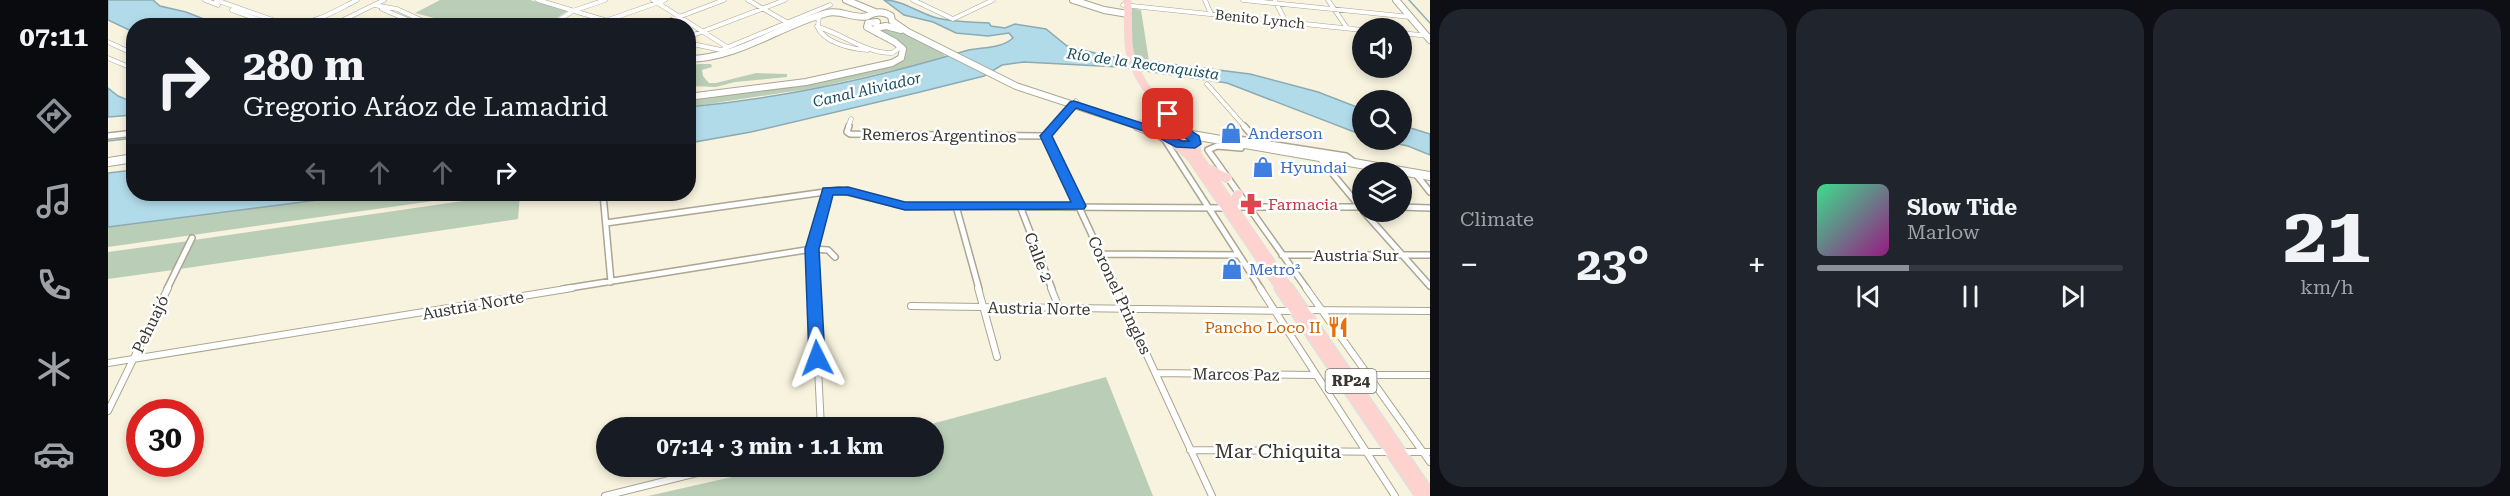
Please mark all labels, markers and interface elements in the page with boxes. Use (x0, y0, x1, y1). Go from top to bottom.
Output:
street label: Benito Lynch (1214, 6, 1306, 32)
map controls (1352, 18, 1412, 222)
button: sound (1352, 18, 1412, 78)
text: 07:11 (20, 21, 88, 53)
text: 280 m (243, 41, 365, 90)
icon: right (144, 42, 222, 120)
water label: Río de la Reconquista (1065, 44, 1220, 84)
water label: Canal Aliviador (811, 69, 924, 111)
pin (1142, 88, 1193, 139)
button: search (1352, 90, 1412, 150)
text: Gregorio Aráoz de Lamadrid (243, 91, 608, 123)
icon: directions (33, 95, 75, 137)
icon: arrive (1151, 97, 1184, 130)
shop icon: Anderson (1219, 121, 1243, 145)
place label: Anderson (1248, 124, 1323, 143)
street label: Remeros Argentinos (861, 125, 1017, 146)
shop icon: Hyundai (1251, 155, 1275, 179)
icon: left (300, 156, 333, 189)
icon: ahead (363, 156, 396, 189)
icon: ahead (426, 156, 459, 189)
icon: right (489, 156, 522, 189)
place label: Hyundai (1280, 158, 1347, 177)
button: layers (1352, 162, 1412, 222)
icon: music (33, 180, 75, 222)
text: 21 (2283, 190, 2371, 281)
pharmacy icon: Farmacia (1239, 192, 1263, 216)
place label: Farmacia (1268, 195, 1338, 214)
text: Slow Tide (1907, 195, 2017, 220)
text: Climate (1460, 207, 1534, 231)
text: Marlow (1907, 220, 1980, 244)
street label: Calle 2 (1020, 230, 1057, 285)
street label: Coronel Pringles (1084, 233, 1155, 358)
text: 23° (1577, 238, 1649, 291)
text: − (1460, 245, 1478, 284)
text: + (1748, 245, 1766, 284)
street label: Austria Sur (1313, 246, 1399, 265)
shop icon: Metro² (1220, 257, 1244, 281)
place label: Metro² (1249, 260, 1300, 279)
icon: phone (33, 264, 75, 306)
text: km/h (2300, 275, 2354, 299)
icon: previous (1852, 280, 1885, 313)
icon: pause (1954, 280, 1987, 313)
icon: next (2056, 280, 2089, 313)
street label: Austria Norte (421, 287, 526, 324)
street label: Pehuajó (128, 292, 173, 356)
street label: Austria Norte (987, 298, 1091, 319)
restaurant icon: Pancho Loco II (1326, 315, 1350, 339)
place label: Pancho Loco II (1204, 318, 1321, 337)
position arrow (785, 326, 849, 390)
icon: climate (33, 348, 75, 390)
street label: Marcos Paz (1193, 364, 1280, 385)
road number: RP24 (1326, 369, 1376, 393)
speed limit sign: 30 (126, 399, 204, 477)
icon: car (33, 433, 75, 475)
text: 07:14 · 3 min · 1.1 km (657, 434, 883, 459)
street label: Mar Chiquita (1215, 439, 1341, 463)

